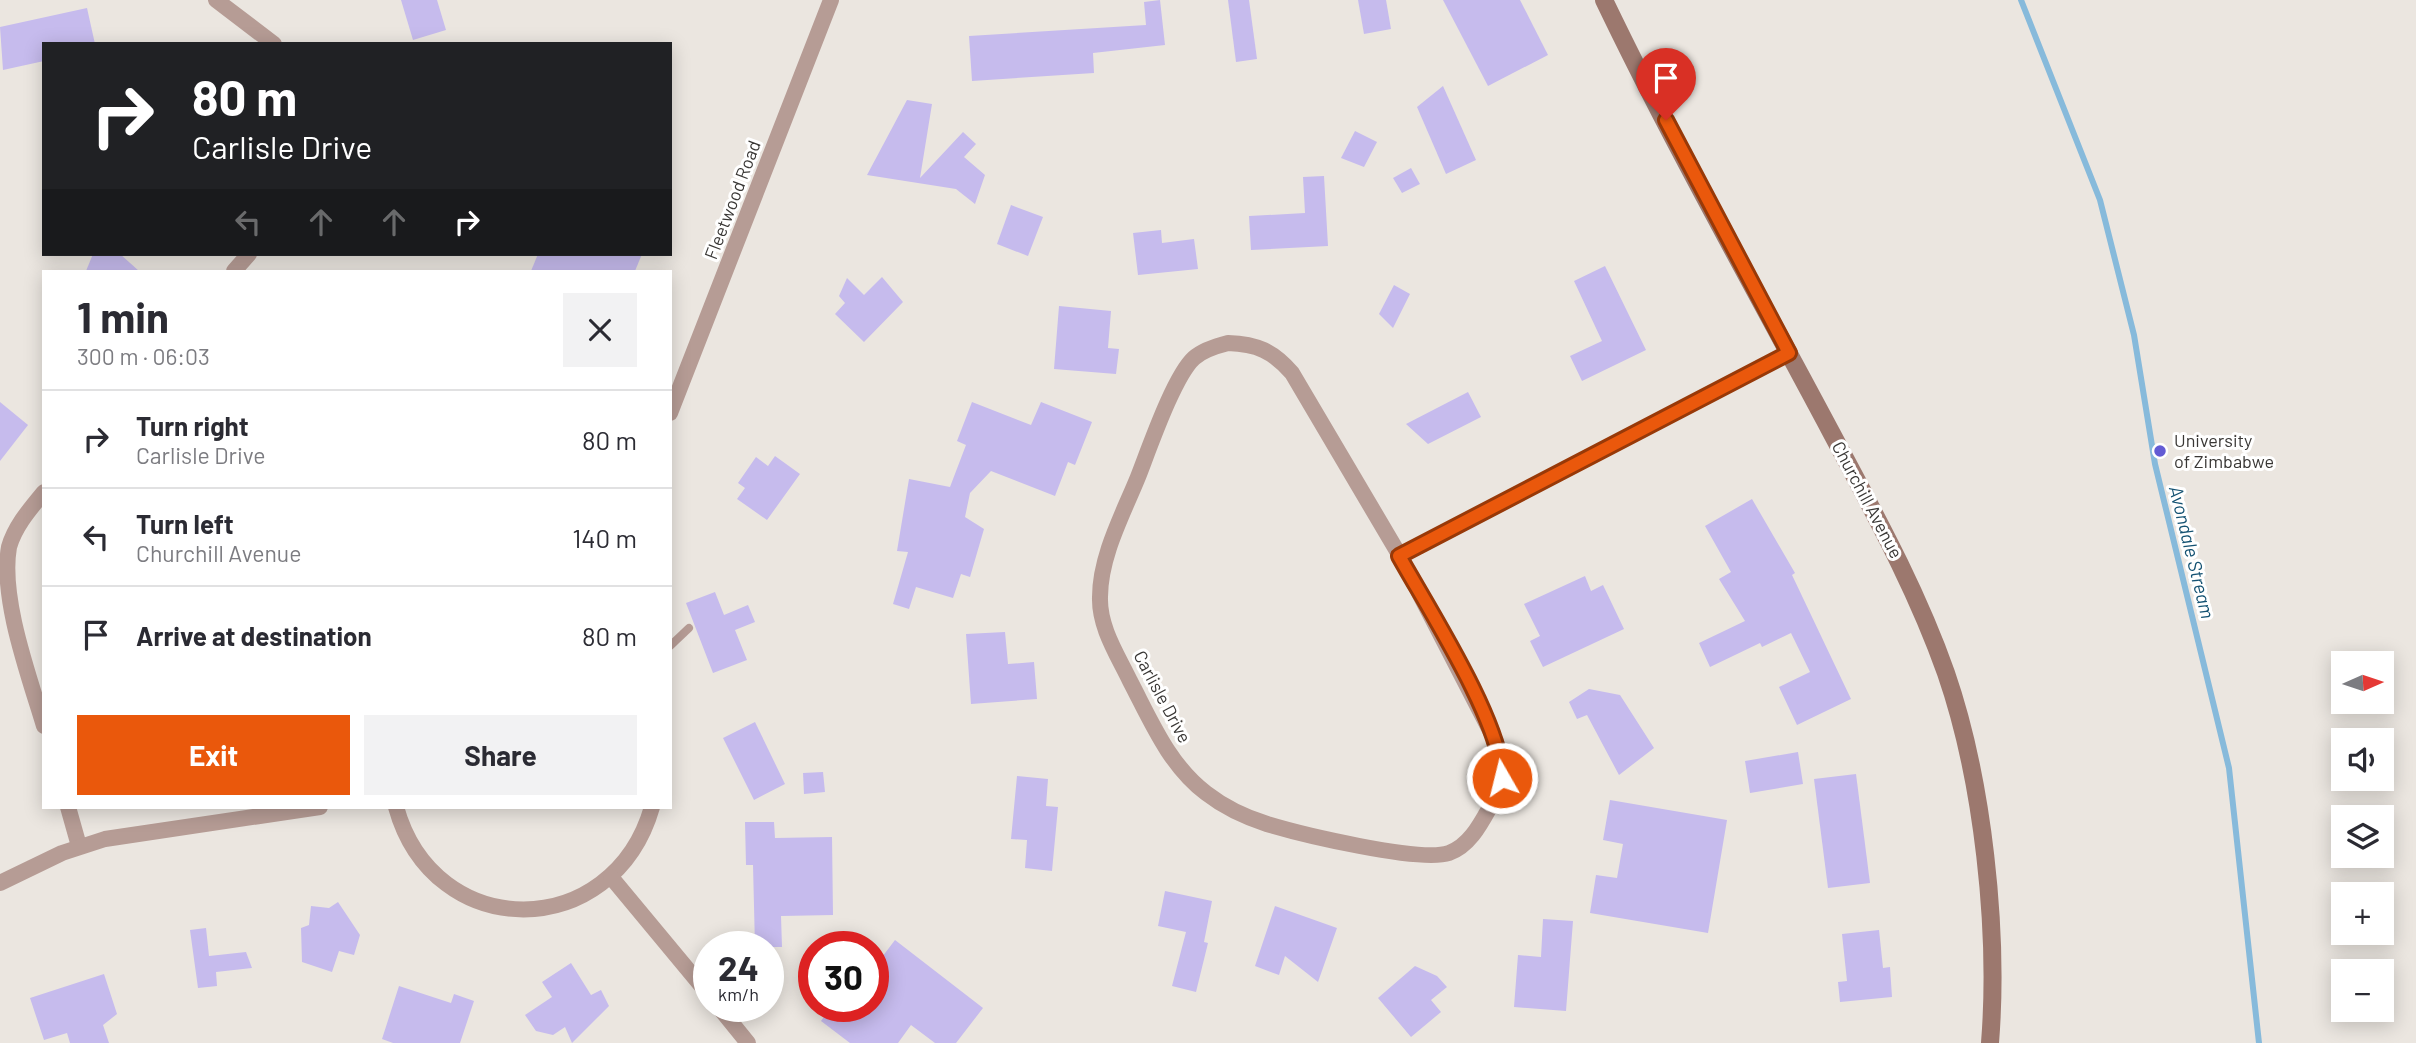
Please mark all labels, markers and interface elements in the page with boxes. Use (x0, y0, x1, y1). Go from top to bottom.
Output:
pin (1636, 48, 1696, 120)
icon: arrive (1647, 59, 1685, 97)
text: 80 m (192, 67, 297, 126)
icon: right (77, 70, 168, 161)
text: Carlisle Drive (192, 127, 372, 165)
street label: Fleetwood Road (699, 137, 765, 262)
icon: left (229, 203, 267, 241)
icon: ahead (302, 203, 340, 241)
icon: ahead (375, 203, 413, 241)
icon: right (448, 203, 486, 241)
text: 1 min (77, 291, 169, 341)
button: close (563, 293, 637, 367)
text: 300 m · 06:03 (77, 342, 210, 370)
text: Turn right (136, 410, 249, 441)
icon: right (77, 420, 115, 458)
text: 80 m (582, 424, 637, 455)
place label: University of Zimbabwe (2174, 429, 2274, 472)
street label: Churchill Avenue (1828, 437, 1908, 562)
text: Carlisle Drive (136, 441, 266, 469)
marker: University of Zimbabwe (2152, 443, 2168, 459)
water label: Avondale Stream (2165, 483, 2220, 621)
text: Turn left (136, 508, 234, 539)
icon: left (77, 518, 115, 556)
text: 140 m (572, 522, 637, 553)
text: Churchill Avenue (136, 539, 301, 567)
icon: arrive (77, 616, 115, 654)
text: Arrive at destination (136, 620, 372, 651)
text: 80 m (582, 620, 637, 651)
street label: Carlisle Drive (1129, 647, 1196, 746)
north arrow (2331, 651, 2394, 714)
map controls (2331, 651, 2394, 1022)
button: Exit (77, 715, 350, 795)
button: Share (364, 715, 637, 795)
button: sound (2331, 728, 2394, 791)
position arrow (1465, 741, 1539, 815)
button: layers (2331, 805, 2394, 868)
button: + (2331, 882, 2394, 945)
speed limit sign: 30 (798, 931, 889, 1022)
text: 24 (718, 946, 759, 988)
button: − (2331, 959, 2394, 1022)
text: km/h (718, 983, 759, 1005)

